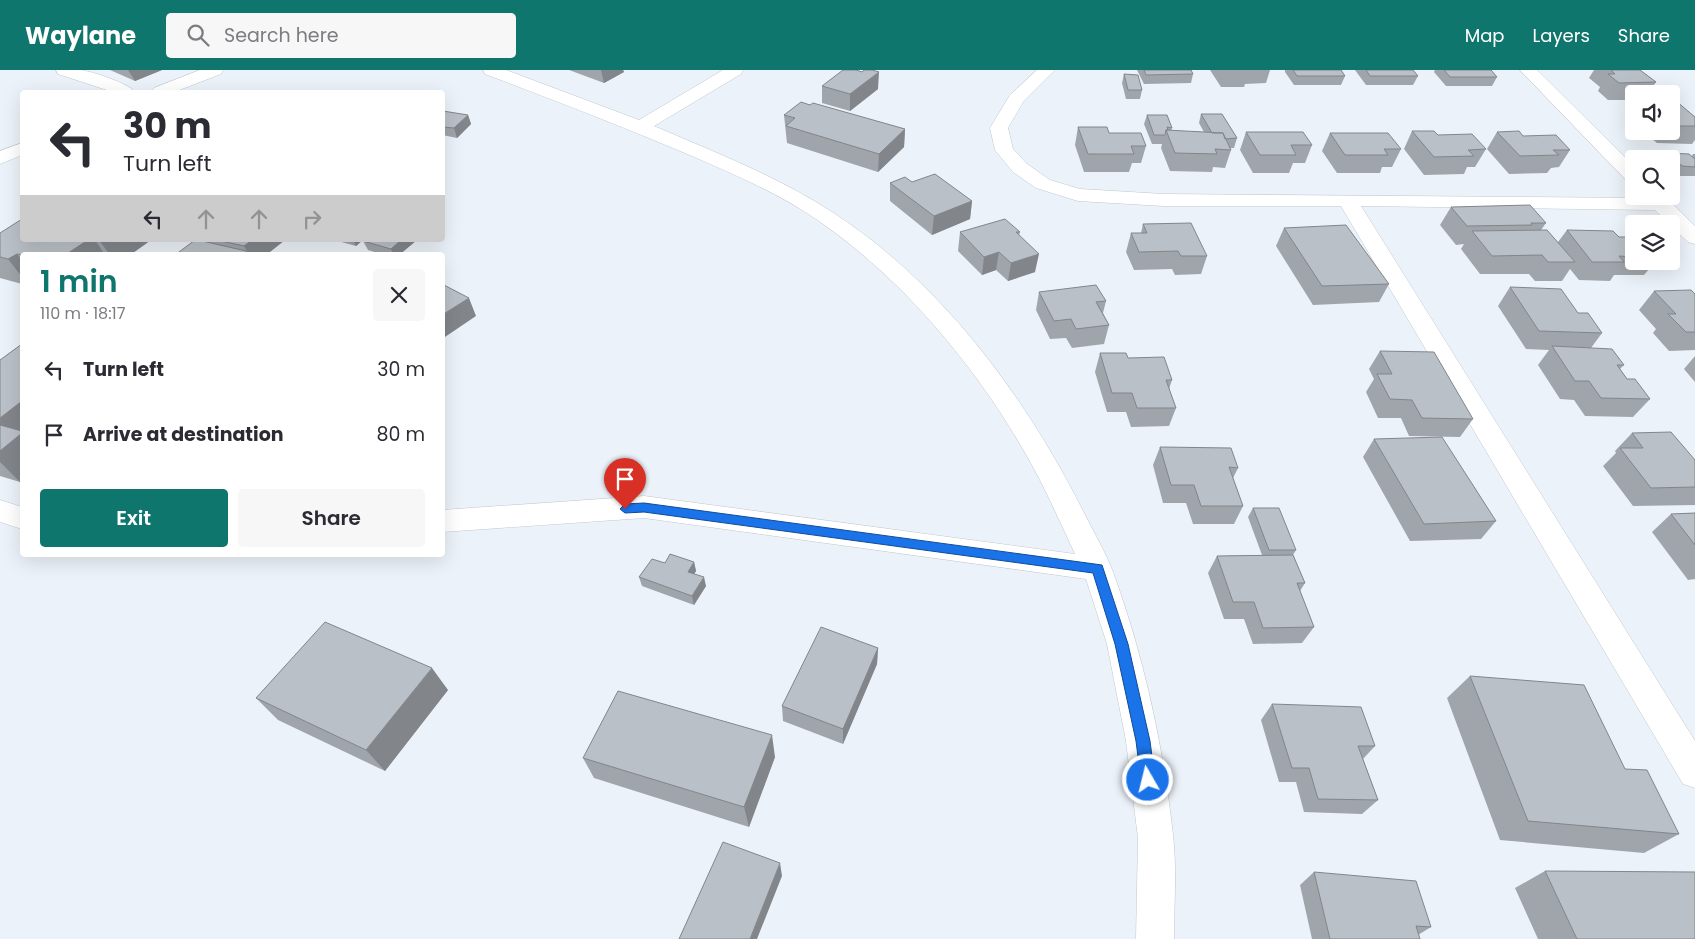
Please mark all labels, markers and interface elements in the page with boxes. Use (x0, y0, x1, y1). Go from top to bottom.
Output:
search box (166, 13, 516, 58)
text: Waylane (25, 19, 136, 52)
icon: search (184, 21, 212, 49)
text: Search here (224, 22, 339, 49)
text: Map (1465, 23, 1505, 48)
text: Layers (1533, 23, 1590, 48)
text: Share (1618, 23, 1670, 48)
map controls (1625, 85, 1680, 270)
button: sound (1625, 85, 1680, 140)
text: 30 m (123, 101, 211, 150)
icon: left (40, 110, 105, 175)
text: Turn left (123, 148, 211, 179)
button: search (1625, 150, 1680, 205)
icon: left (139, 205, 167, 233)
icon: ahead (192, 205, 220, 233)
icon: ahead (245, 205, 273, 233)
icon: right (298, 205, 326, 233)
button: layers (1625, 215, 1680, 270)
text: 1 min (40, 260, 118, 303)
button: close (373, 269, 425, 321)
text: 110 m · 18:17 (40, 302, 125, 325)
icon: left (40, 356, 68, 384)
text: Turn left (83, 356, 164, 383)
text: 30 m (377, 356, 425, 383)
icon: arrive (40, 421, 68, 449)
text: Arrive at destination (83, 421, 284, 448)
text: 80 m (376, 421, 425, 448)
pin (604, 458, 646, 509)
icon: arrive (611, 465, 639, 493)
button: Exit (40, 489, 228, 547)
button: Share (238, 489, 425, 547)
position arrow (1121, 753, 1173, 805)

